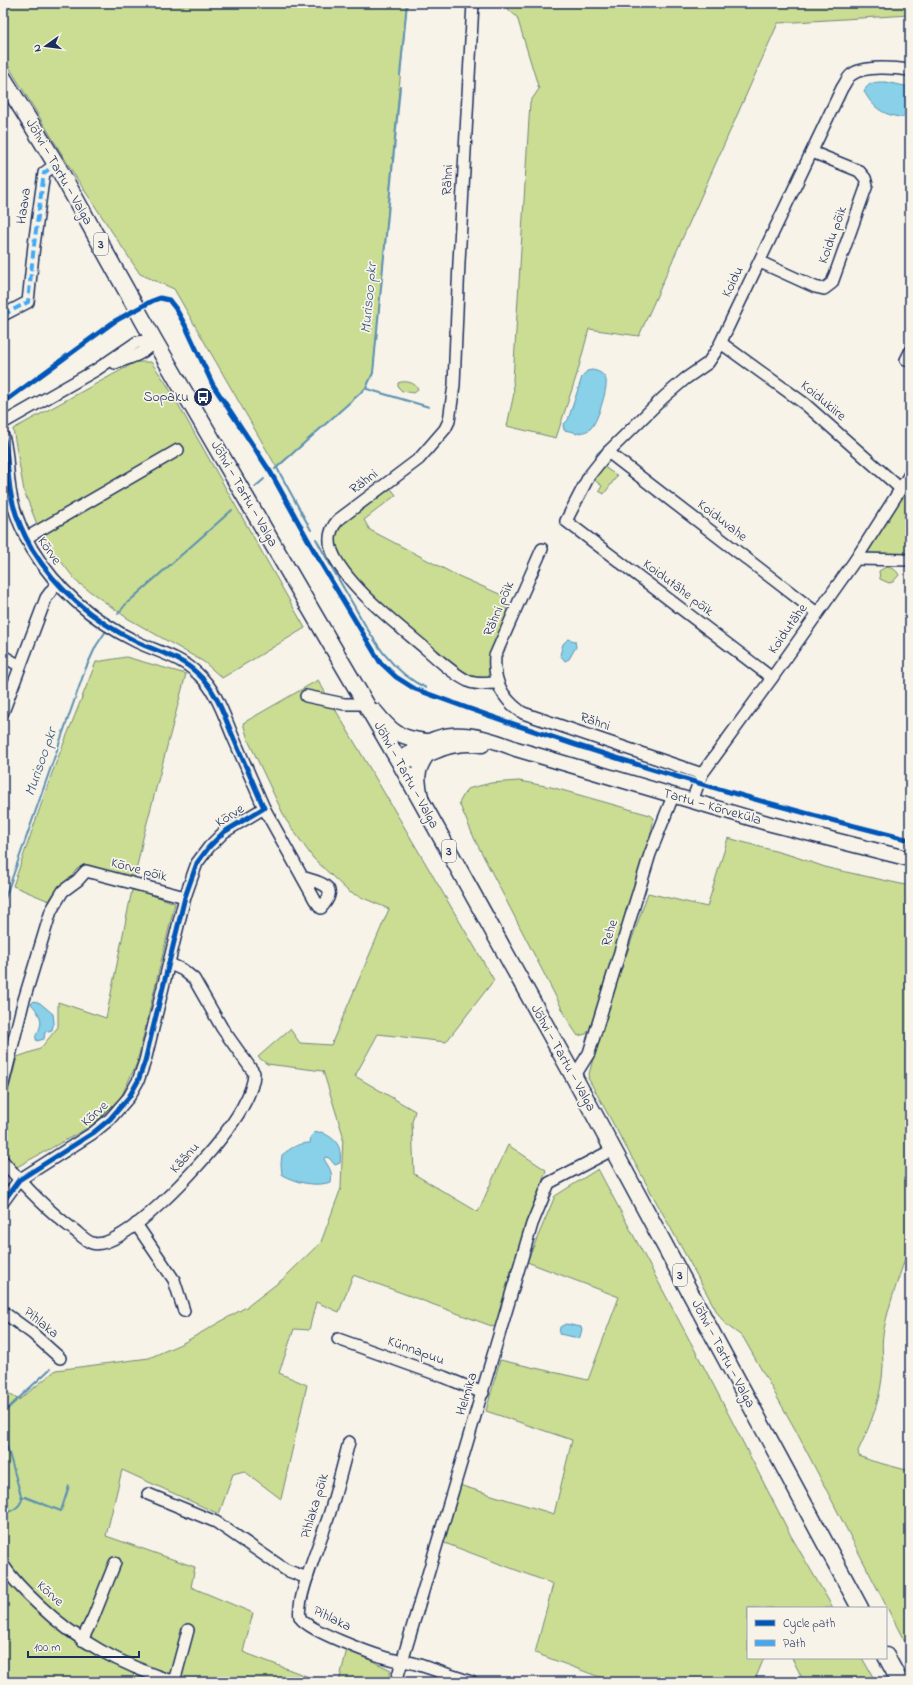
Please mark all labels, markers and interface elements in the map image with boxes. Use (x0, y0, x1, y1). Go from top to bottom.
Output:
north arrow (26, 26, 66, 66)
text: N (29, 43, 46, 54)
street label: Jõhvi — Tartu — Valga (19, 115, 98, 230)
street label: Rähni (437, 164, 459, 196)
street label: Haava (11, 187, 37, 225)
street label: Koidu põik (813, 203, 853, 267)
road number: 3 (94, 233, 108, 255)
water label: Murisoo pkr (355, 259, 383, 334)
street label: Koidu (716, 263, 750, 301)
street label: Koidukiire (795, 376, 851, 427)
bus stop icon: Sopaku (192, 386, 214, 408)
place label: Sopaku (143, 387, 189, 408)
street label: Jõhvi — Tartu — Valga (204, 437, 283, 552)
street label: Rähni (345, 464, 383, 500)
street label: Koiduvahe (693, 495, 752, 548)
street label: Kõrve (32, 532, 67, 570)
street label: Koidutähe põik (638, 554, 719, 622)
street label: Rähni põik (478, 577, 520, 640)
street label: Koidutähe (763, 599, 813, 658)
street label: Rähni (577, 707, 613, 737)
street label: Jõhvi — Tartu — Valga (367, 718, 444, 833)
water label: Murisoo pkr (19, 723, 64, 799)
street label: Tartu — Kõrveküla (660, 783, 764, 831)
street label: Kõrve (211, 798, 249, 833)
road number: 3 (442, 840, 456, 862)
street label: Kõrve põik (108, 852, 170, 888)
street label: Rehe (596, 916, 624, 949)
street label: Jõhvi — Tartu — Valga (524, 1001, 601, 1116)
street label: Kõrve (77, 1096, 114, 1132)
street label: Käänu (165, 1138, 205, 1178)
road number: 3 (673, 1264, 687, 1286)
street label: Jõhvi — Tartu — Valga (685, 1296, 760, 1412)
street label: Pihlaka (19, 1302, 63, 1344)
street label: Künnapuu (384, 1331, 448, 1371)
street label: Helmika (451, 1370, 483, 1418)
street label: Pihlaka põik (295, 1470, 335, 1541)
street label: Kõrve (32, 1576, 69, 1612)
street label: Pihlaka (309, 1601, 355, 1637)
legend (747, 1607, 887, 1659)
text: Cycle path (783, 1615, 835, 1634)
scale bar (28, 1633, 139, 1659)
text: Path (783, 1635, 806, 1653)
text: 100 m (34, 1639, 61, 1657)

